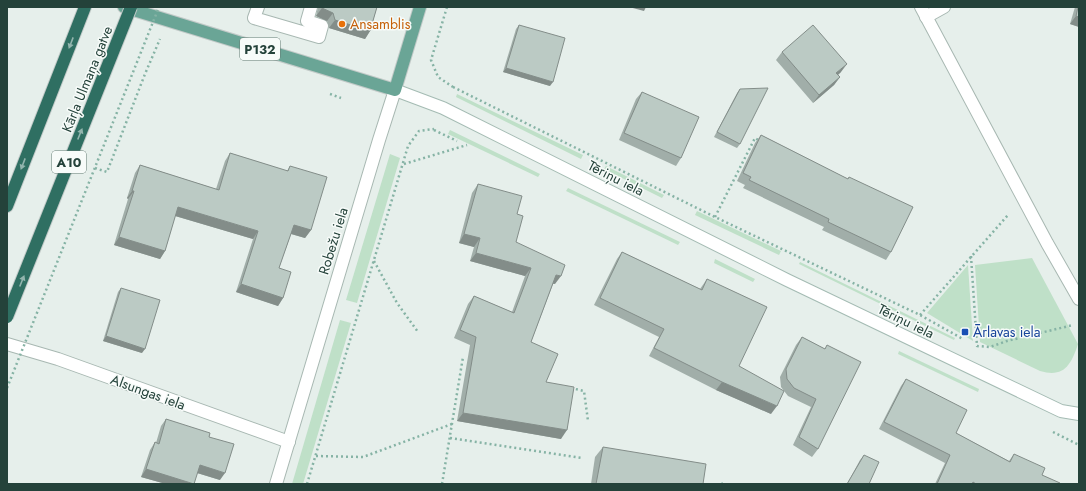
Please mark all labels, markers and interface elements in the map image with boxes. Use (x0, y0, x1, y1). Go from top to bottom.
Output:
place label: Ansamblis (350, 14, 411, 34)
marker: Ansamblis (337, 19, 347, 29)
street label: Kārļa Ulmaņa gatve (57, 23, 118, 135)
one-way arrow (68, 38, 74, 49)
road number: P132 (240, 38, 280, 60)
one-way arrow (78, 128, 84, 140)
road number: A10 (52, 151, 86, 173)
street label: Tēriņu iela (584, 155, 647, 202)
one-way arrow (20, 159, 26, 171)
street label: Robežu iela (313, 205, 353, 277)
one-way arrow (19, 274, 25, 286)
street label: Tēriņu iela (874, 299, 938, 344)
place label: Ārlavas iela (973, 322, 1040, 342)
marker: Ārlavas iela (960, 327, 970, 337)
street label: Alsungas iela (108, 369, 188, 415)

